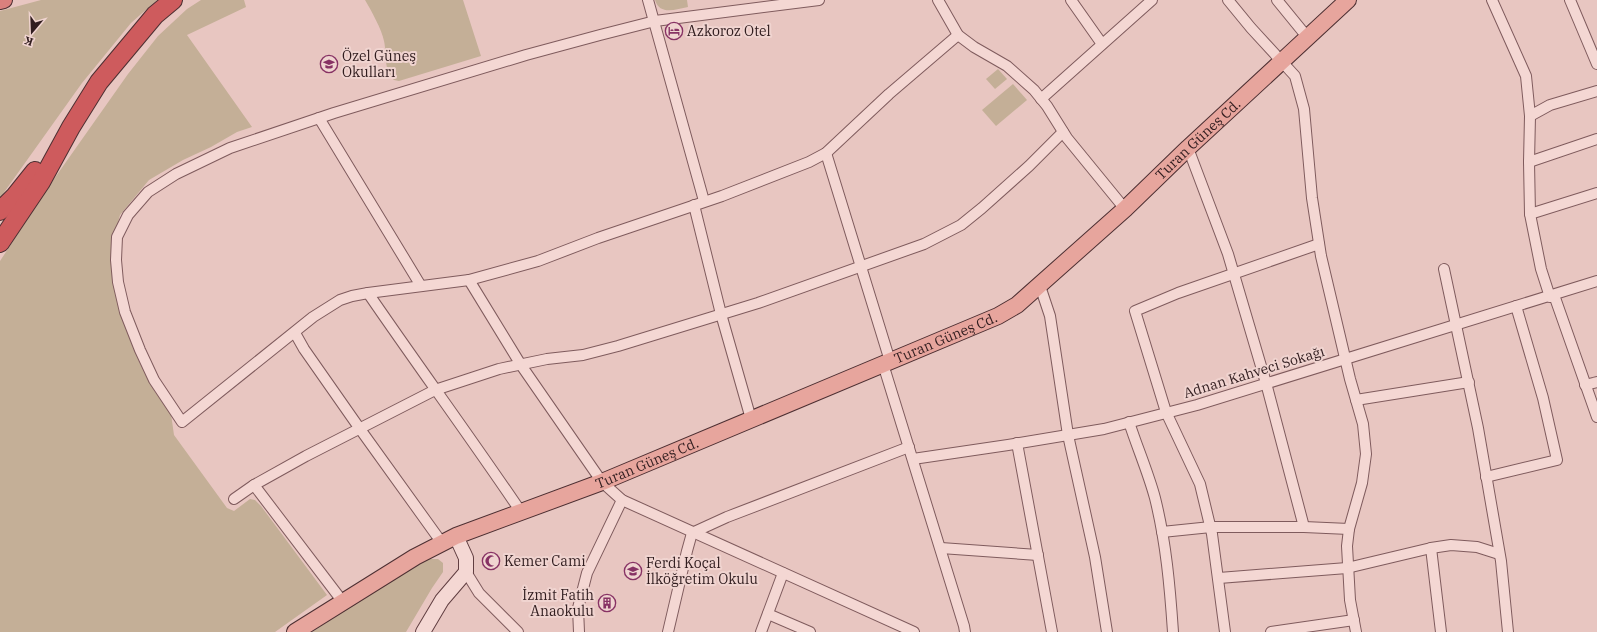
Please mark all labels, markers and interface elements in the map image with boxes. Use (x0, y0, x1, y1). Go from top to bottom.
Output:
north arrow (12, 12, 52, 52)
hotel icon: Azkoroz Otel (664, 21, 684, 41)
place label: Azkoroz Otel (687, 22, 771, 40)
text: K (22, 33, 35, 49)
place label: Özel Güneş Okulları (342, 47, 416, 81)
school or university icon: Özel Güneş Okulları (319, 54, 339, 74)
street label: Turan Güneş Cd. (1152, 95, 1244, 184)
street label: Turan Güneş Cd. (891, 308, 1000, 368)
street label: Adnan Kahveci Sokağı (1181, 342, 1327, 402)
street label: Turan Güneş Cd. (593, 434, 701, 493)
mosque icon: Kemer Cami (481, 551, 501, 571)
place label: Kemer Cami (504, 552, 586, 570)
place label: Ferdi Koçal İlköğretim Okulu (646, 554, 758, 588)
school or university icon: Ferdi Koçal İlköğretim Okulu (623, 561, 643, 581)
place label: İzmit Fatih Anaokulu (522, 586, 594, 620)
building icon: İzmit Fatih Anaokulu (597, 593, 617, 613)

